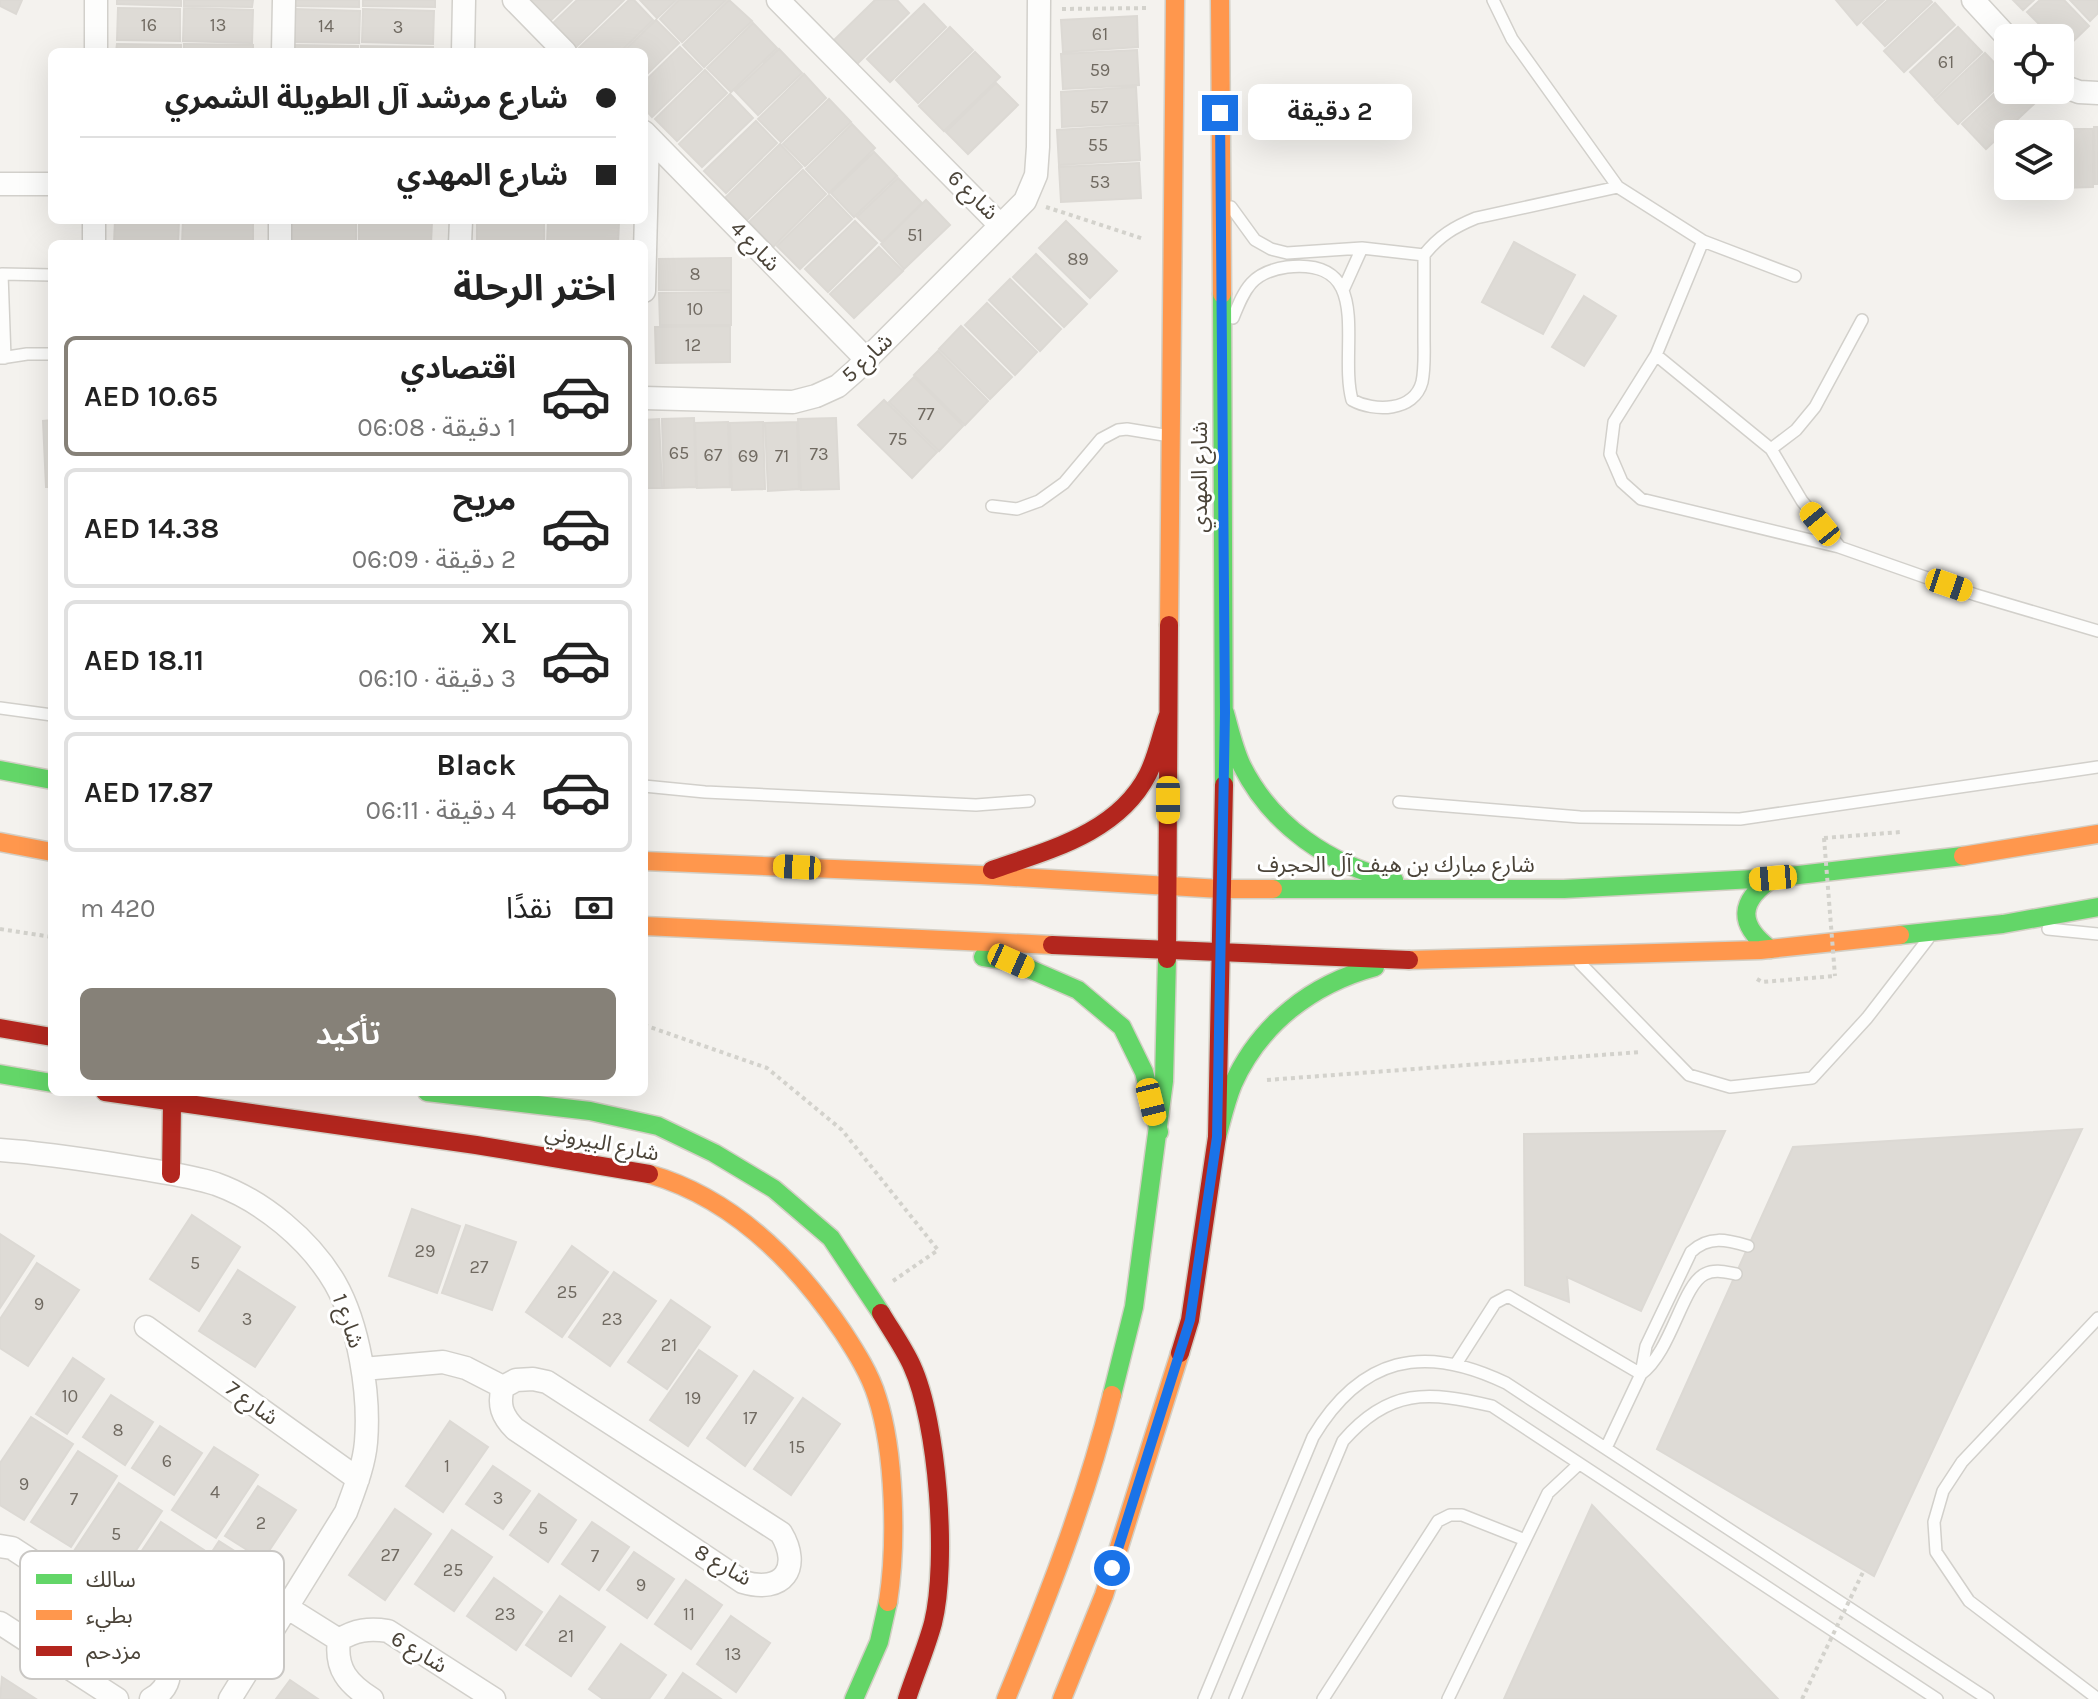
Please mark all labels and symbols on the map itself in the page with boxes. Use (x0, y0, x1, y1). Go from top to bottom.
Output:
house number: 16 (141, 14, 157, 36)
house number: 13 (210, 14, 226, 36)
house number: 14 (318, 15, 334, 37)
house number: 3 (393, 16, 403, 38)
house number: 61 (1092, 23, 1108, 45)
house number: 61 (1938, 51, 1954, 73)
house number: 59 (1090, 59, 1110, 81)
callout: 2 دقيقة (1248, 85, 1412, 141)
route end (1202, 95, 1238, 131)
house number: 57 (1090, 96, 1109, 118)
house number: 55 (1088, 134, 1108, 156)
street label: شارع 6 (940, 165, 1004, 228)
house number: 53 (1090, 171, 1110, 193)
street label: شارع 4 (723, 215, 785, 279)
house number: 51 (907, 224, 923, 246)
house number: 89 (1067, 248, 1089, 270)
house number: 8 (689, 263, 701, 285)
house number: 10 (687, 298, 703, 320)
street label: شارع 5 (836, 328, 900, 390)
house number: 12 (685, 334, 701, 356)
house number: 77 (918, 403, 935, 425)
street label: شارع المهدي (1187, 421, 1216, 533)
house number: 75 (889, 428, 907, 450)
house number: 65 (669, 442, 689, 464)
house number: 73 (809, 443, 829, 465)
house number: 67 (704, 444, 723, 466)
house number: 69 (738, 445, 758, 467)
house number: 71 (775, 445, 789, 467)
car (1796, 498, 1844, 550)
car (1922, 566, 1976, 604)
car (1156, 776, 1180, 824)
street label: شارع مبارك بن هيف آل الحجرف (1257, 852, 1535, 881)
car (772, 854, 822, 880)
car (1748, 864, 1798, 892)
car (984, 940, 1038, 982)
car (1134, 1076, 1168, 1128)
street label: شارع البيروني (542, 1119, 661, 1170)
house number: 29 (415, 1240, 435, 1262)
house number: 5 (190, 1252, 200, 1274)
house number: 27 (470, 1256, 489, 1278)
house number: 25 (557, 1281, 577, 1303)
street label: شارع 1 (324, 1291, 369, 1352)
house number: 9 (34, 1293, 44, 1315)
house number: 3 (242, 1308, 252, 1330)
house number: 23 (601, 1308, 623, 1330)
house number: 21 (661, 1334, 677, 1356)
street label: شارع 7 (219, 1375, 283, 1433)
house number: 10 (62, 1385, 78, 1407)
house number: 19 (685, 1387, 701, 1409)
house number: 17 (743, 1407, 758, 1429)
house number: 8 (112, 1419, 124, 1441)
house number: 15 (789, 1436, 805, 1458)
house number: 6 (162, 1450, 172, 1472)
house number: 1 (444, 1455, 450, 1477)
house number: 9 (19, 1473, 29, 1495)
house number: 4 (210, 1481, 220, 1503)
house number: 3 (493, 1487, 503, 1509)
house number: 7 (70, 1488, 79, 1510)
house number: 2 (256, 1512, 266, 1534)
house number: 5 (538, 1517, 548, 1539)
house number: 5 (111, 1523, 121, 1545)
street label: شارع 8 (688, 1538, 756, 1594)
house number: 27 (381, 1544, 400, 1566)
house number: 7 (591, 1545, 600, 1567)
route start (1094, 1550, 1130, 1586)
legend (20, 1551, 284, 1679)
house number: 25 (443, 1559, 463, 1581)
text: سالك (86, 1567, 136, 1593)
house number: 9 (636, 1574, 646, 1596)
text: بطيء (86, 1603, 133, 1632)
house number: 23 (494, 1603, 516, 1625)
house number: 11 (683, 1603, 695, 1625)
street label: شارع 6 (385, 1625, 452, 1681)
house number: 21 (558, 1625, 574, 1647)
text: مزدحم (86, 1639, 141, 1668)
house number: 13 (725, 1643, 741, 1665)

